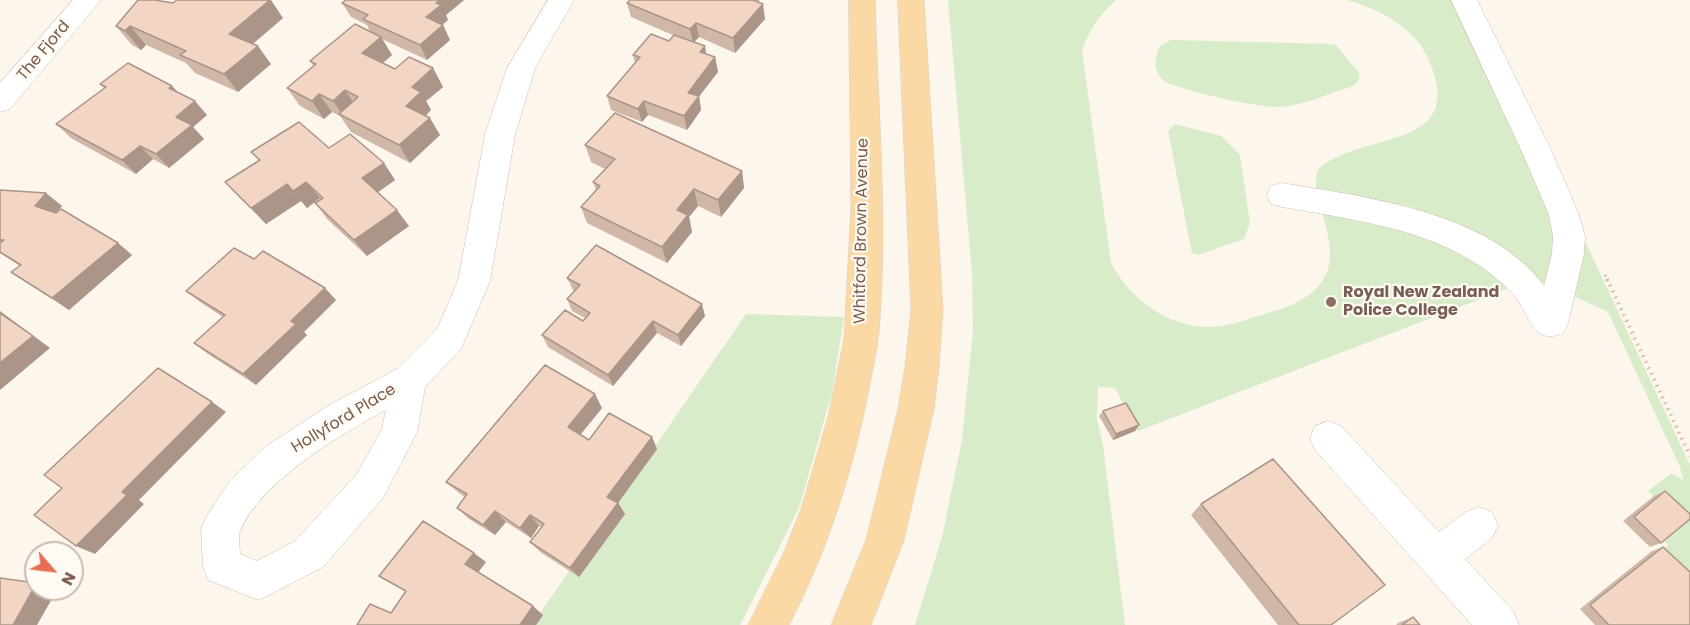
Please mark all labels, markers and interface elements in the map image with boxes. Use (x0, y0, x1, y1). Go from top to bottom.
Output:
street label: The Fjord (13, 17, 75, 85)
street label: Whitford Brown Avenue (851, 138, 873, 324)
place label: Royal New Zealand Police College (1343, 283, 1499, 321)
marker: Royal New Zealand Police College (1324, 295, 1338, 309)
street label: Hollyford Place (288, 380, 400, 458)
north arrow (24, 541, 84, 601)
text: N (56, 568, 82, 589)

